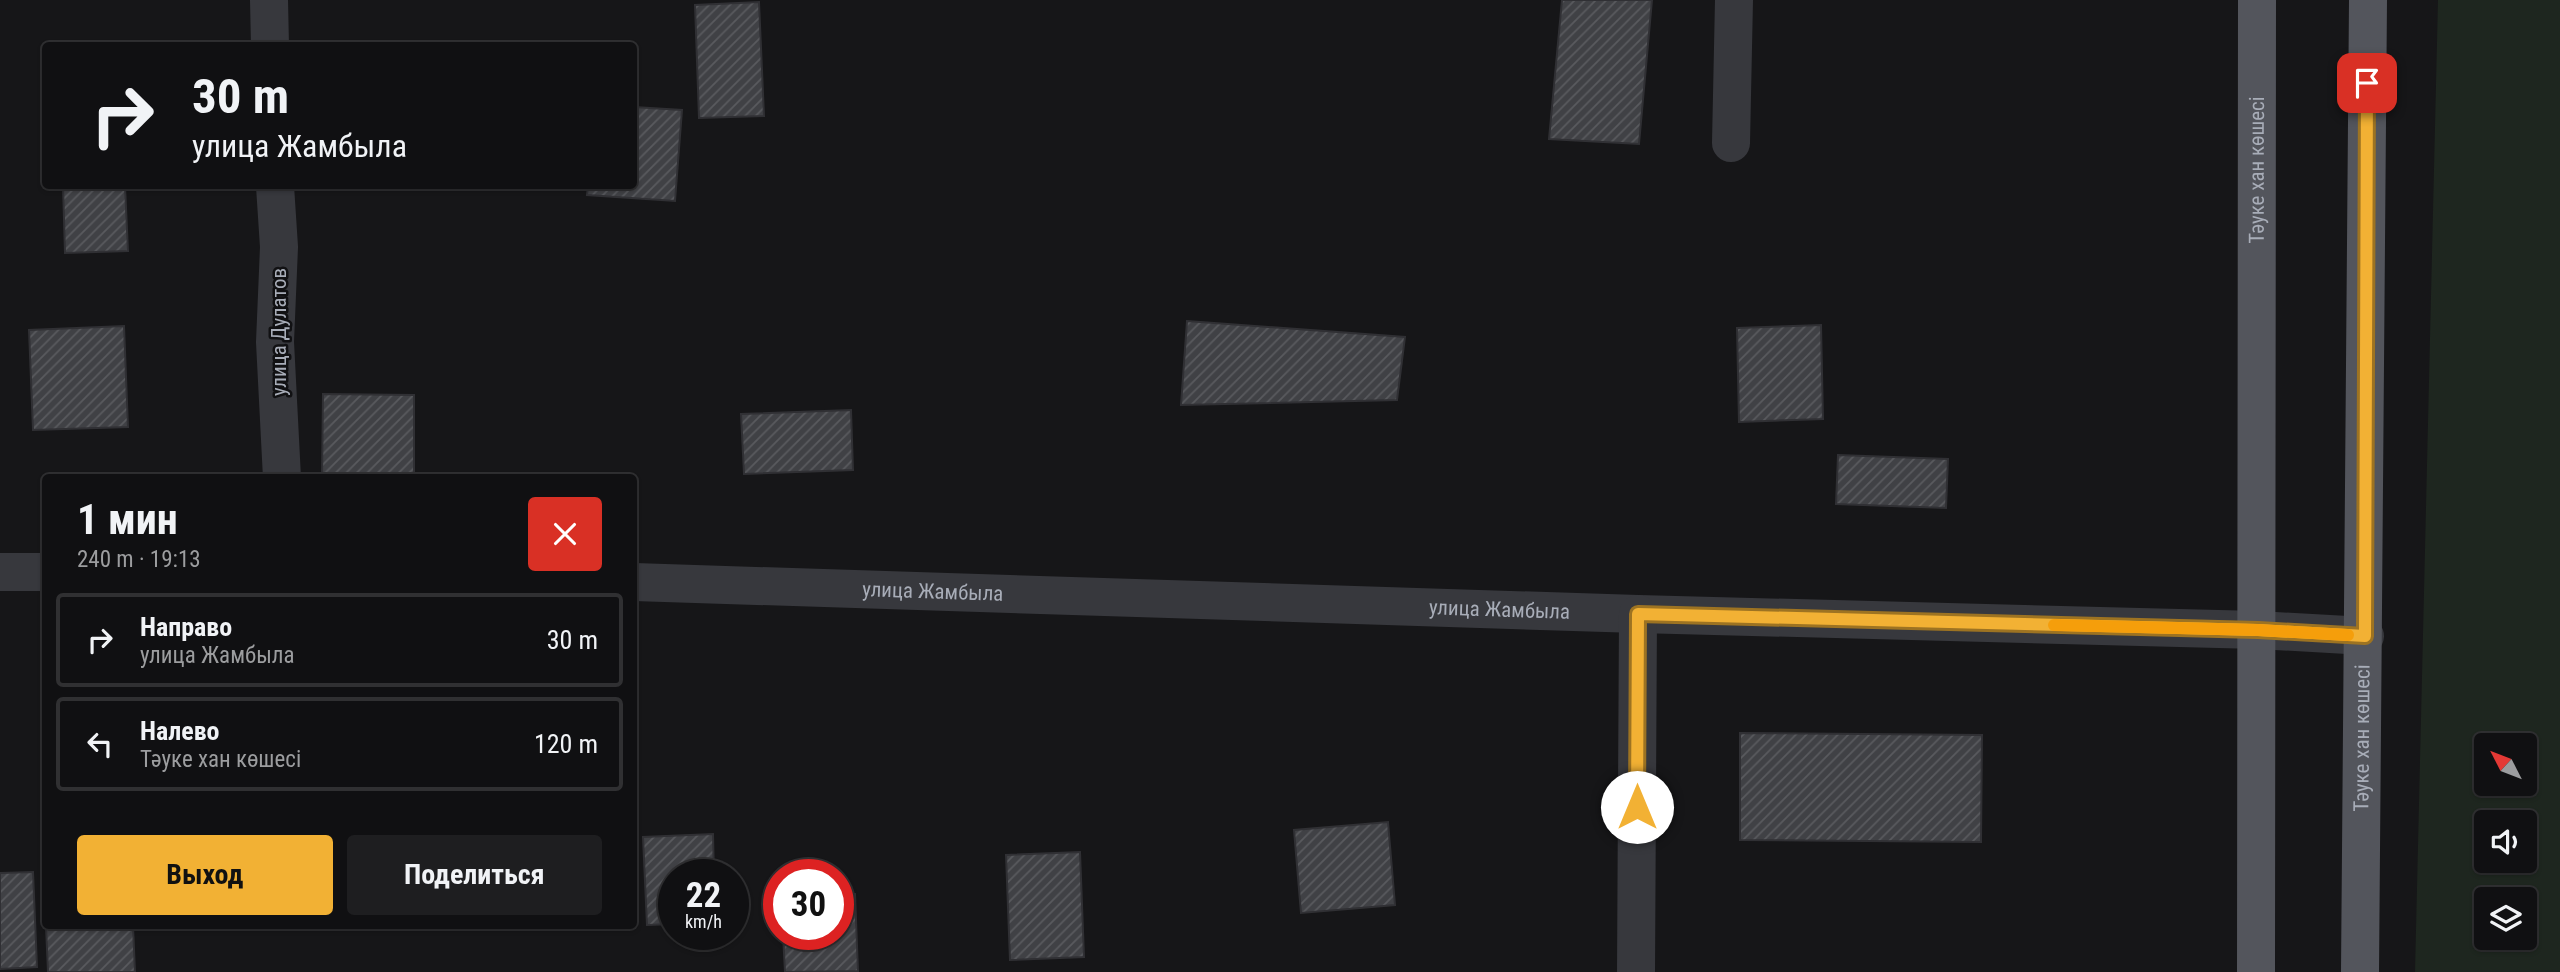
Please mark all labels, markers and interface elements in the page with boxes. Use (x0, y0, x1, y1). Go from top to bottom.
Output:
pin (2337, 53, 2397, 113)
icon: arrive (2348, 64, 2386, 102)
text: 30 m (192, 68, 289, 125)
icon: right (77, 70, 168, 161)
street label: Тәуке хан көшесі (2245, 96, 2269, 244)
text: улица Жамбыла (192, 127, 407, 165)
street label: улица Дулатов (267, 268, 291, 396)
text: 1 мин (77, 495, 178, 544)
button: close (528, 497, 602, 571)
text: 240 m · 19:13 (77, 546, 201, 573)
street label: улица Жамбыла (862, 577, 1004, 606)
street label: улица Жамбыла (1429, 595, 1571, 624)
text: Направо (140, 612, 232, 642)
icon: right (81, 621, 119, 659)
text: 30 m (547, 625, 598, 655)
text: улица Жамбыла (140, 642, 295, 669)
street label: Тәуке хан көшесі (2349, 664, 2375, 812)
text: Налево (140, 716, 220, 746)
icon: left (81, 725, 119, 763)
text: 120 m (534, 729, 598, 759)
north arrow (2474, 733, 2538, 796)
map controls (2474, 733, 2537, 950)
text: Тәуке хан көшесі (140, 746, 301, 773)
position arrow (1600, 770, 1674, 844)
button: sound (2474, 810, 2537, 873)
button: Выход (77, 835, 333, 915)
button: Поделиться (347, 835, 602, 915)
speed limit sign: 30 (763, 859, 854, 950)
text: 22 (686, 875, 721, 916)
button: layers (2474, 887, 2537, 950)
text: km/h (685, 911, 722, 932)

